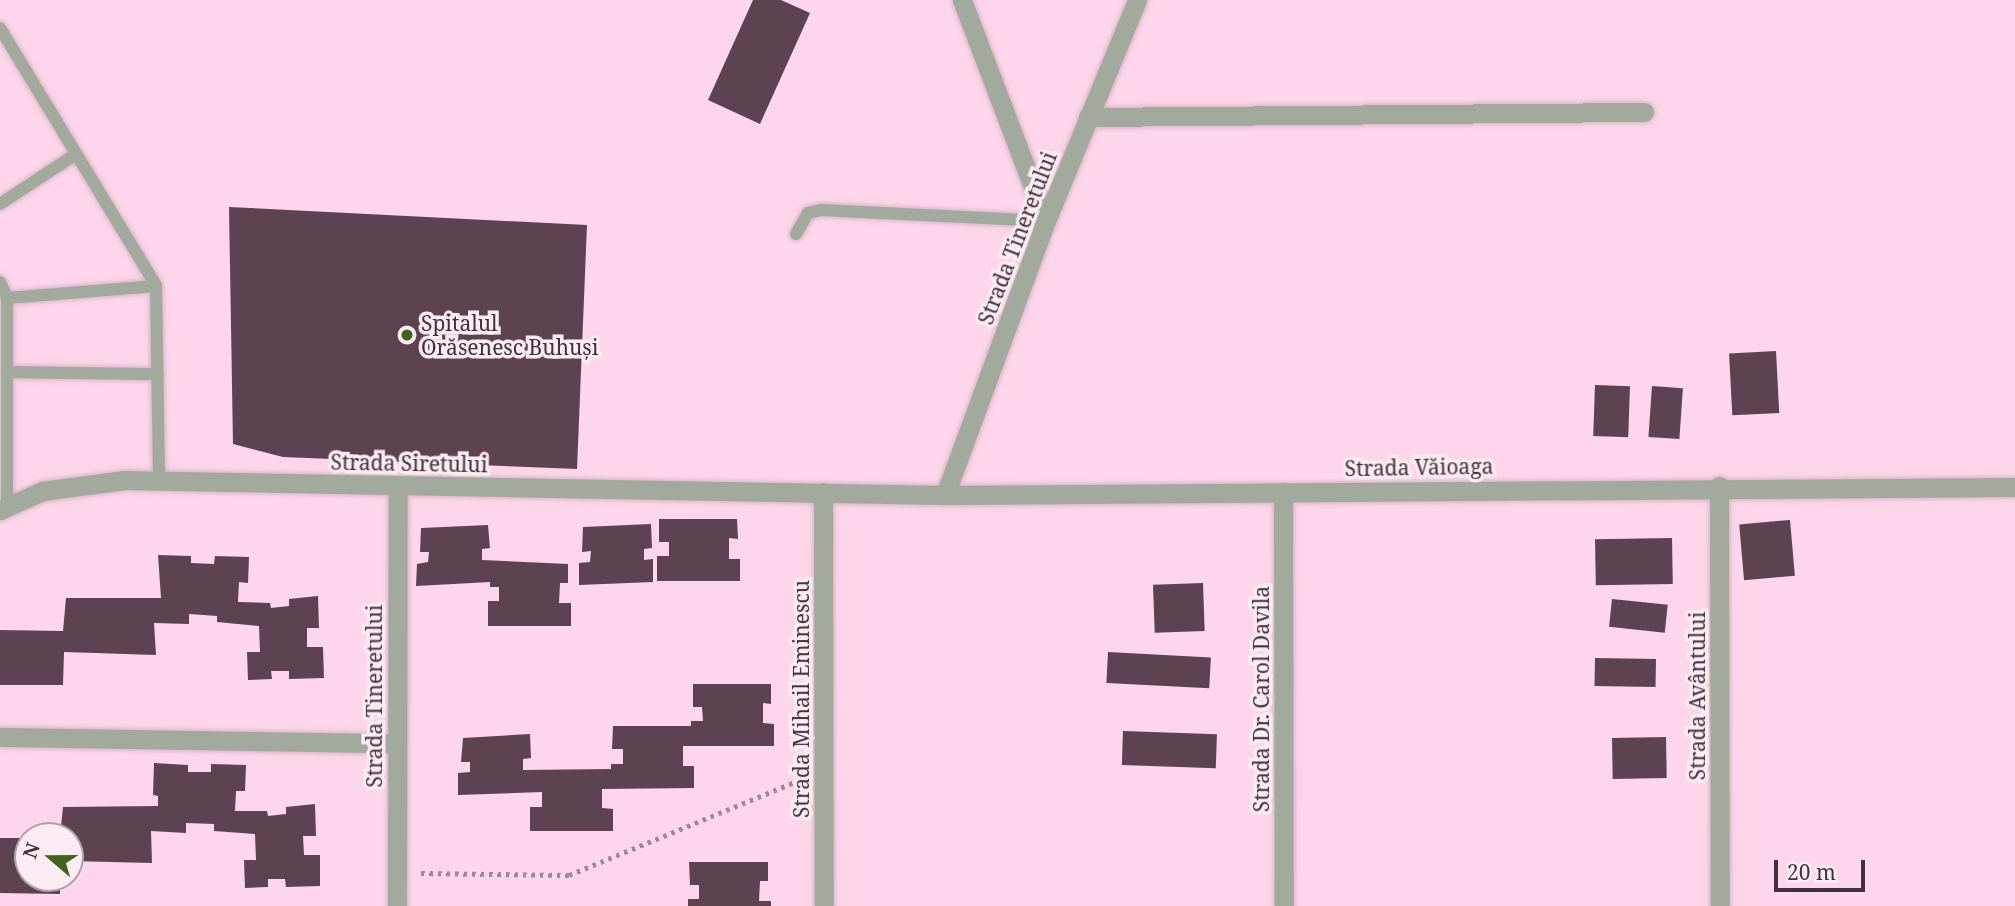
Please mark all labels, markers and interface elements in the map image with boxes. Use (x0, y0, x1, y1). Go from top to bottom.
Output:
street label: Strada Tineretului (972, 148, 1062, 328)
place label: Spitalul Orăsenesc Buhuși (421, 310, 599, 360)
marker: Spitalul Orăsenesc Buhuși (399, 327, 415, 343)
street label: Strada Siretului (330, 449, 488, 477)
street label: Strada Văioaga (1344, 453, 1494, 481)
street label: Strada Mihail Eminescu (788, 580, 814, 818)
street label: Strada Dr. Carol Davila (1248, 586, 1274, 812)
street label: Strada Tineretului (361, 604, 387, 788)
street label: Strada Avântului (1684, 612, 1710, 780)
north arrow (14, 822, 84, 892)
text: N (16, 839, 46, 862)
scale bar (1777, 846, 1868, 890)
text: 20 m (1787, 858, 1836, 886)

